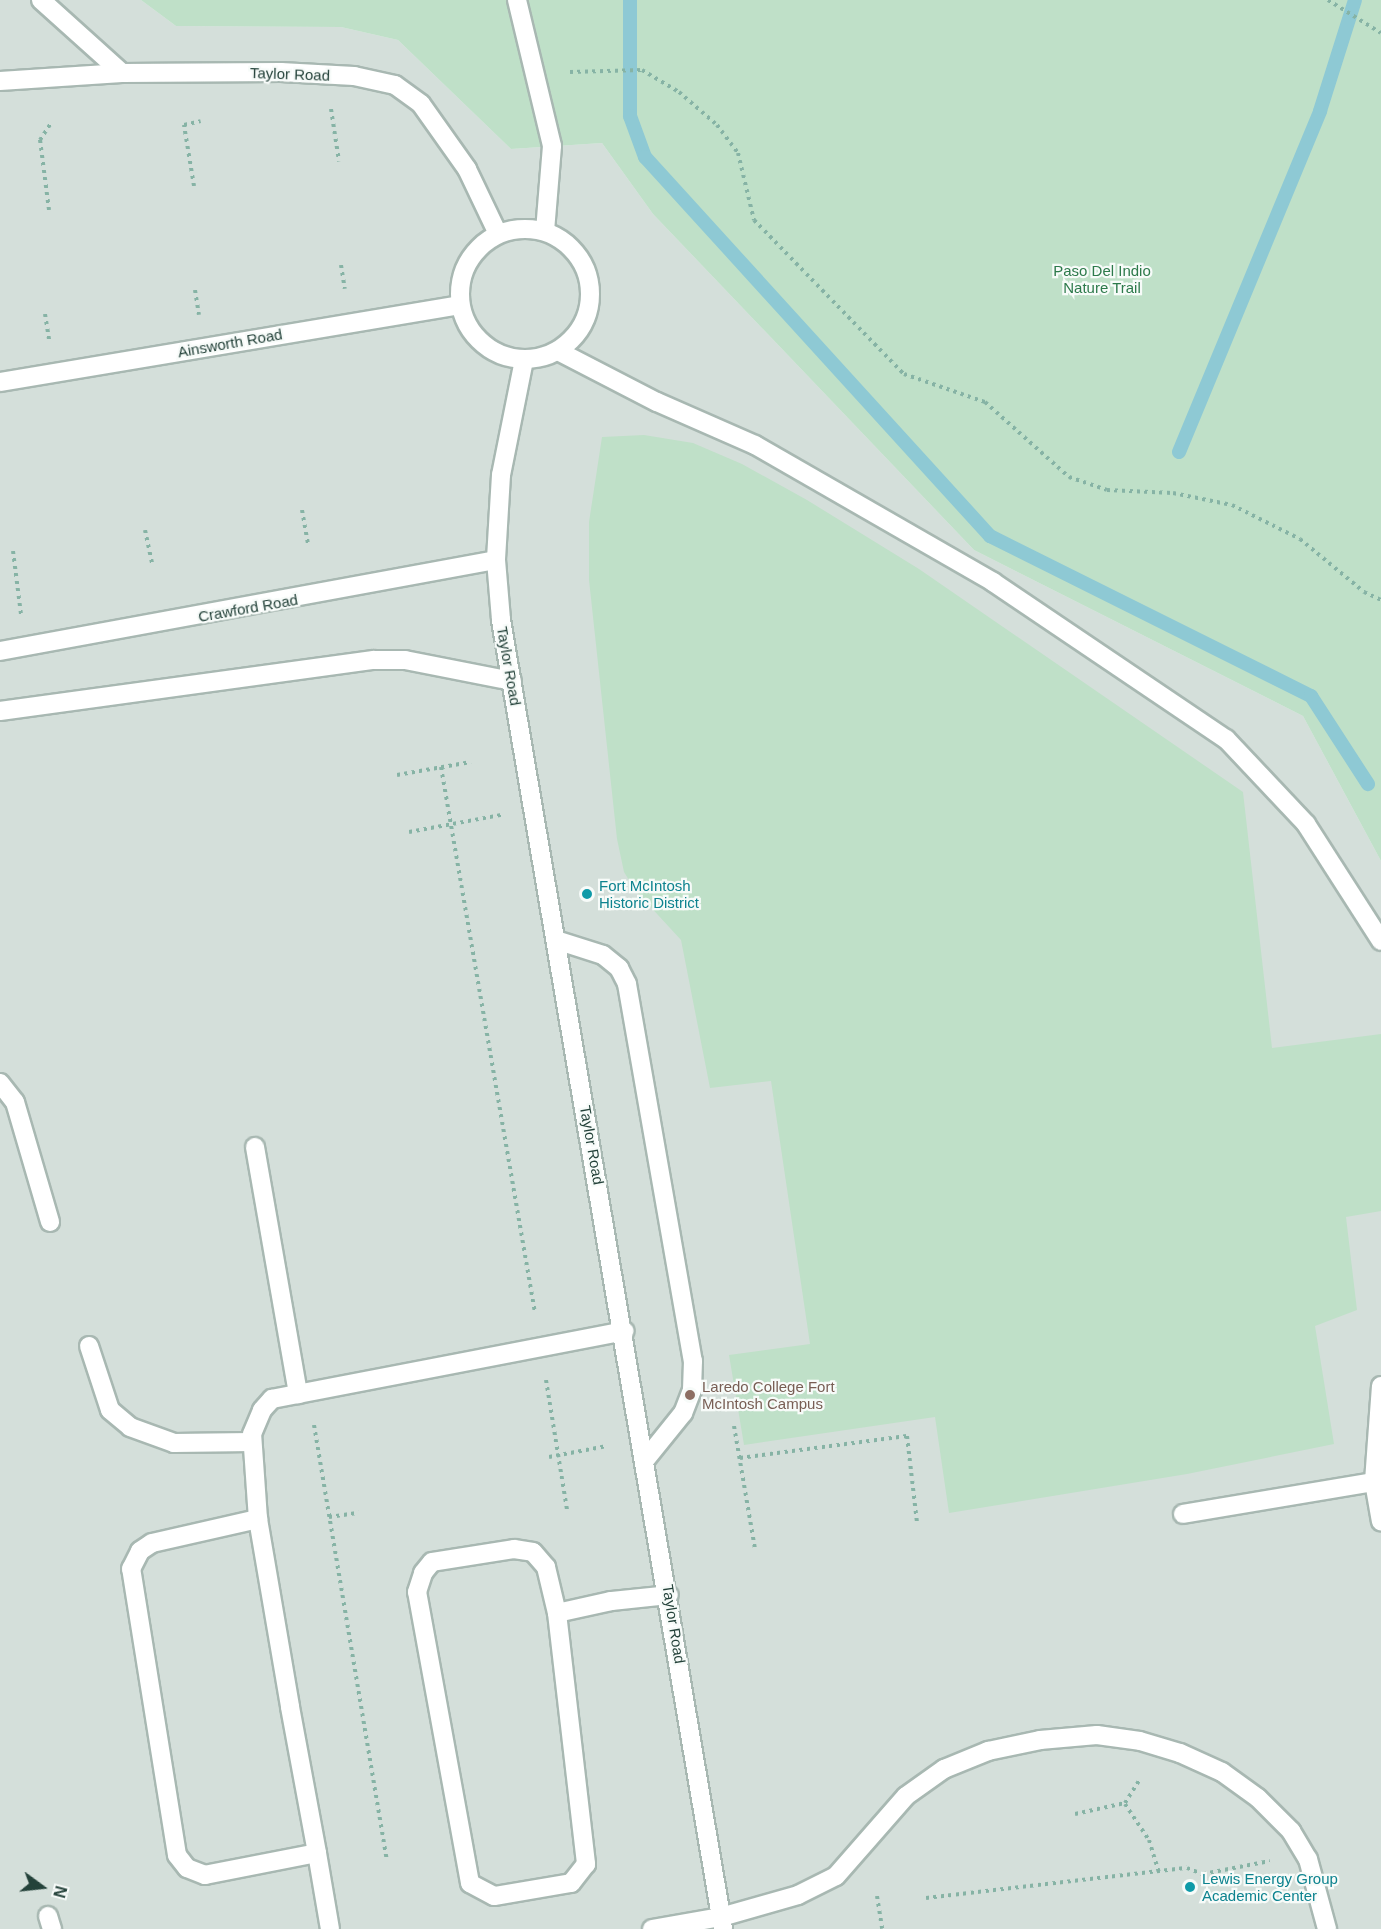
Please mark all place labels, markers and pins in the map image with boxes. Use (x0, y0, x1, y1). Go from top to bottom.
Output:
place label: Fort McIntosh Historic District (599, 876, 699, 911)
marker: Fort McIntosh Historic District (580, 887, 594, 901)
place label: Laredo College Fort McIntosh Campus (702, 1377, 835, 1412)
marker: Laredo College Fort McIntosh Campus (683, 1388, 697, 1402)
place label: Lewis Energy Group Academic Center (1202, 1869, 1338, 1904)
marker: Lewis Energy Group Academic Center (1183, 1880, 1197, 1894)

